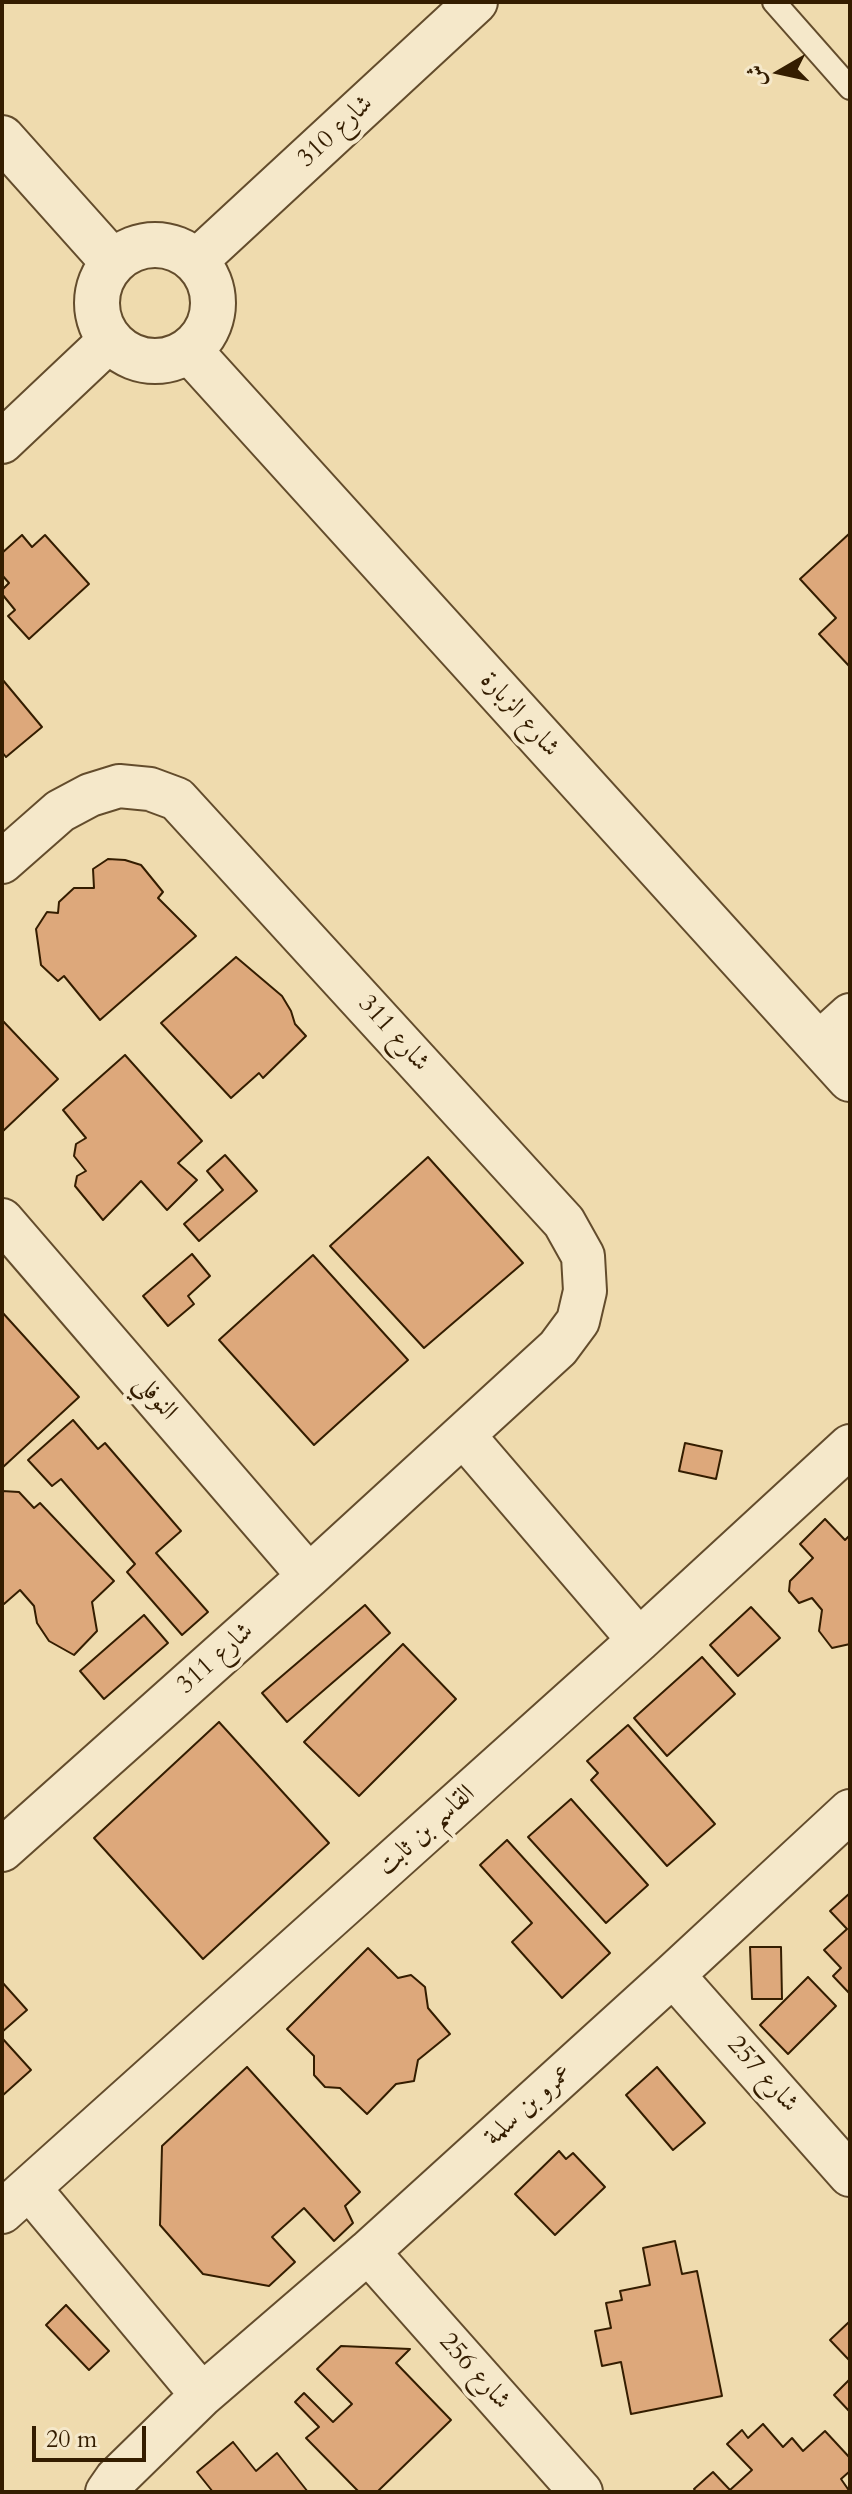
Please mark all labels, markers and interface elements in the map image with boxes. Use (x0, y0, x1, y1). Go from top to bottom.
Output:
north arrow (740, 32, 820, 112)
text: ش (740, 63, 773, 89)
street label: شارع 310 (292, 89, 380, 175)
street label: شارع الزبارة (473, 666, 565, 764)
street label: شارع 311 (351, 989, 435, 1079)
street label: النوفلي (127, 1369, 183, 1427)
street label: شارع 311 (171, 1617, 261, 1701)
street label: القاسم بن ثابت (372, 1779, 482, 1883)
street label: شارع 257 (720, 2030, 804, 2120)
street label: عمرو بن سلمة (478, 2058, 580, 2154)
street label: شارع 256 (432, 2327, 516, 2417)
scale bar (36, 2410, 150, 2460)
text: 20 m (46, 2423, 97, 2456)

